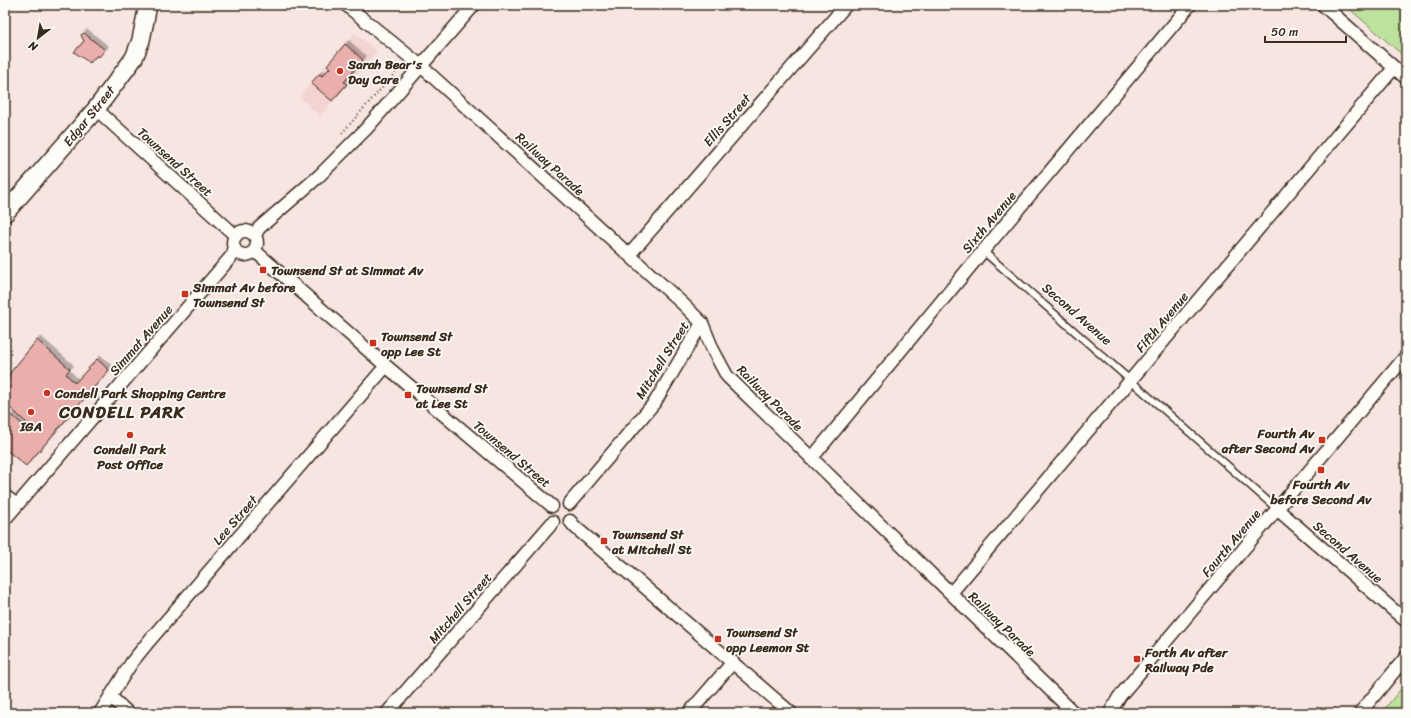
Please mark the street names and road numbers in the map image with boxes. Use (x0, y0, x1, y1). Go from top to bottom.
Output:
street label: Edgar Street (57, 80, 121, 152)
street label: Ellis Street (697, 88, 757, 152)
street label: Townsend Street (132, 121, 218, 203)
street label: Railway Parade (510, 126, 590, 202)
street label: Sixth Avenue (956, 186, 1022, 258)
street label: Second Avenue (1037, 277, 1117, 351)
street label: Fifth Avenue (1129, 286, 1195, 358)
street label: Simmat Avenue (103, 299, 179, 381)
street label: Mitchell Street (629, 316, 695, 404)
street label: Railway Parade (731, 359, 809, 437)
street label: Townsend Street (468, 414, 556, 494)
street label: Lee Street (207, 489, 264, 550)
street label: Fourth Avenue (1195, 504, 1267, 582)
street label: Second Avenue (1308, 515, 1388, 589)
street label: Mitchell Street (422, 567, 498, 649)
street label: Railway Parade (963, 586, 1041, 662)

